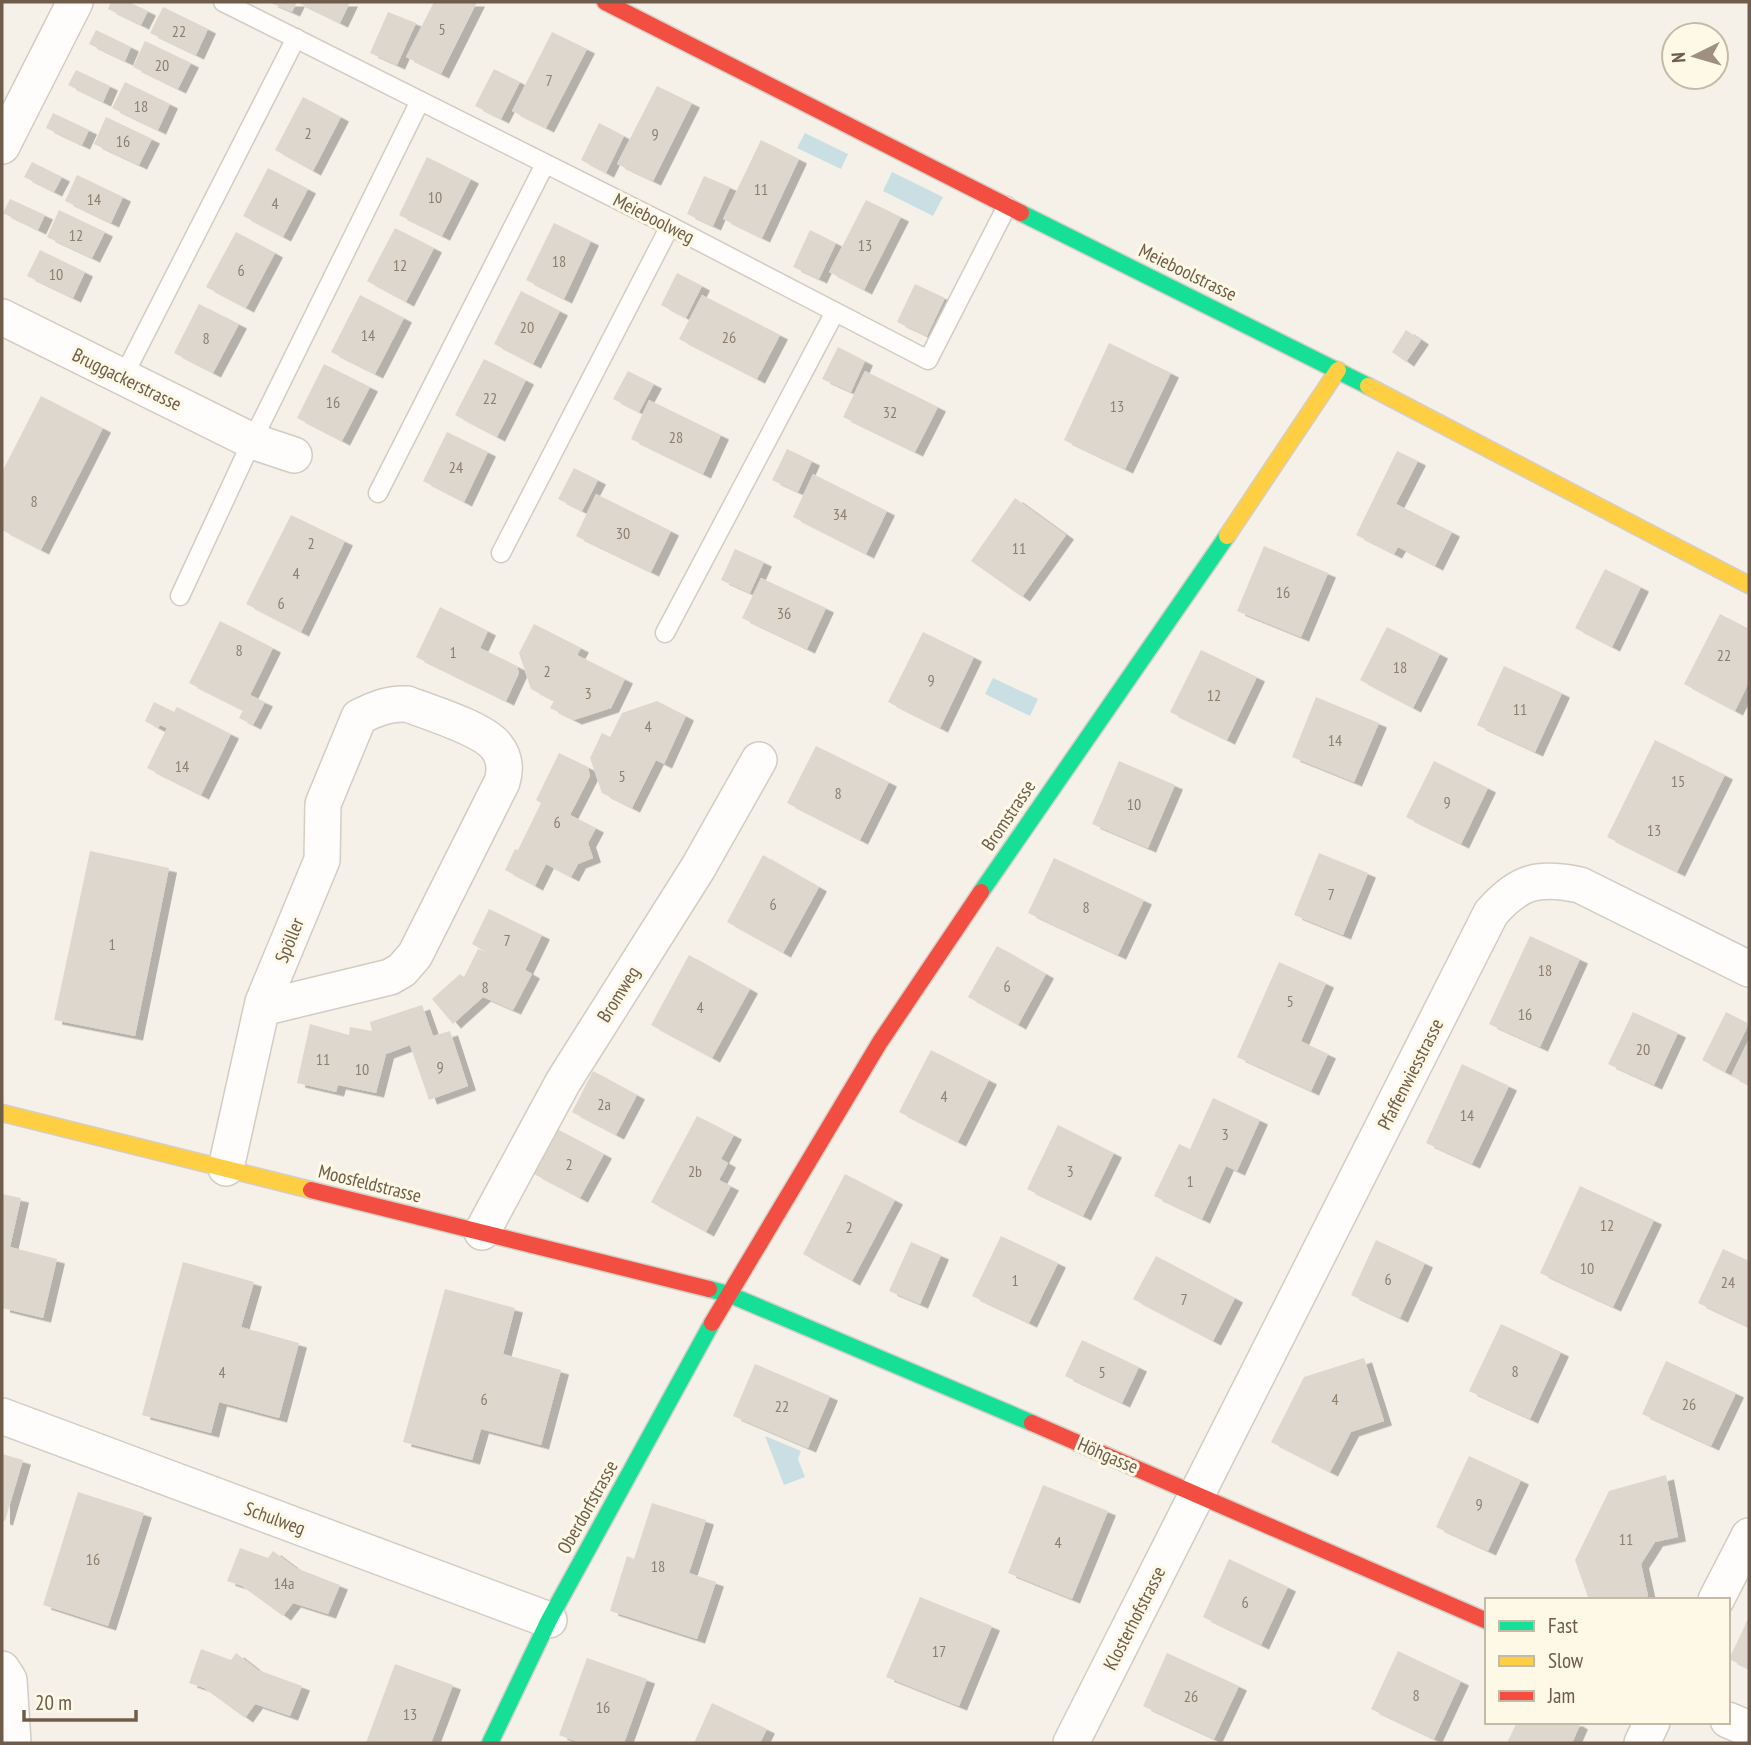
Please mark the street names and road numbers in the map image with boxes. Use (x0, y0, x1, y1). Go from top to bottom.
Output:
street label: Meieboolweg (609, 187, 699, 249)
street label: Meieboolstrasse (1135, 238, 1241, 306)
street label: Bruggackerstrasse (68, 342, 186, 416)
street label: Bromstrasse (976, 775, 1040, 855)
street label: Spöller (269, 913, 309, 966)
street label: Bromweg (591, 961, 645, 1027)
street label: Pfaffenwiesstrasse (1372, 1014, 1448, 1134)
street label: Moosfeldstrasse (316, 1159, 424, 1207)
street label: Höhgasse (1074, 1432, 1142, 1478)
street label: Oberdorfstrasse (551, 1456, 623, 1558)
street label: Schulweg (241, 1496, 309, 1540)
street label: Klosterhofstrasse (1098, 1562, 1170, 1674)

